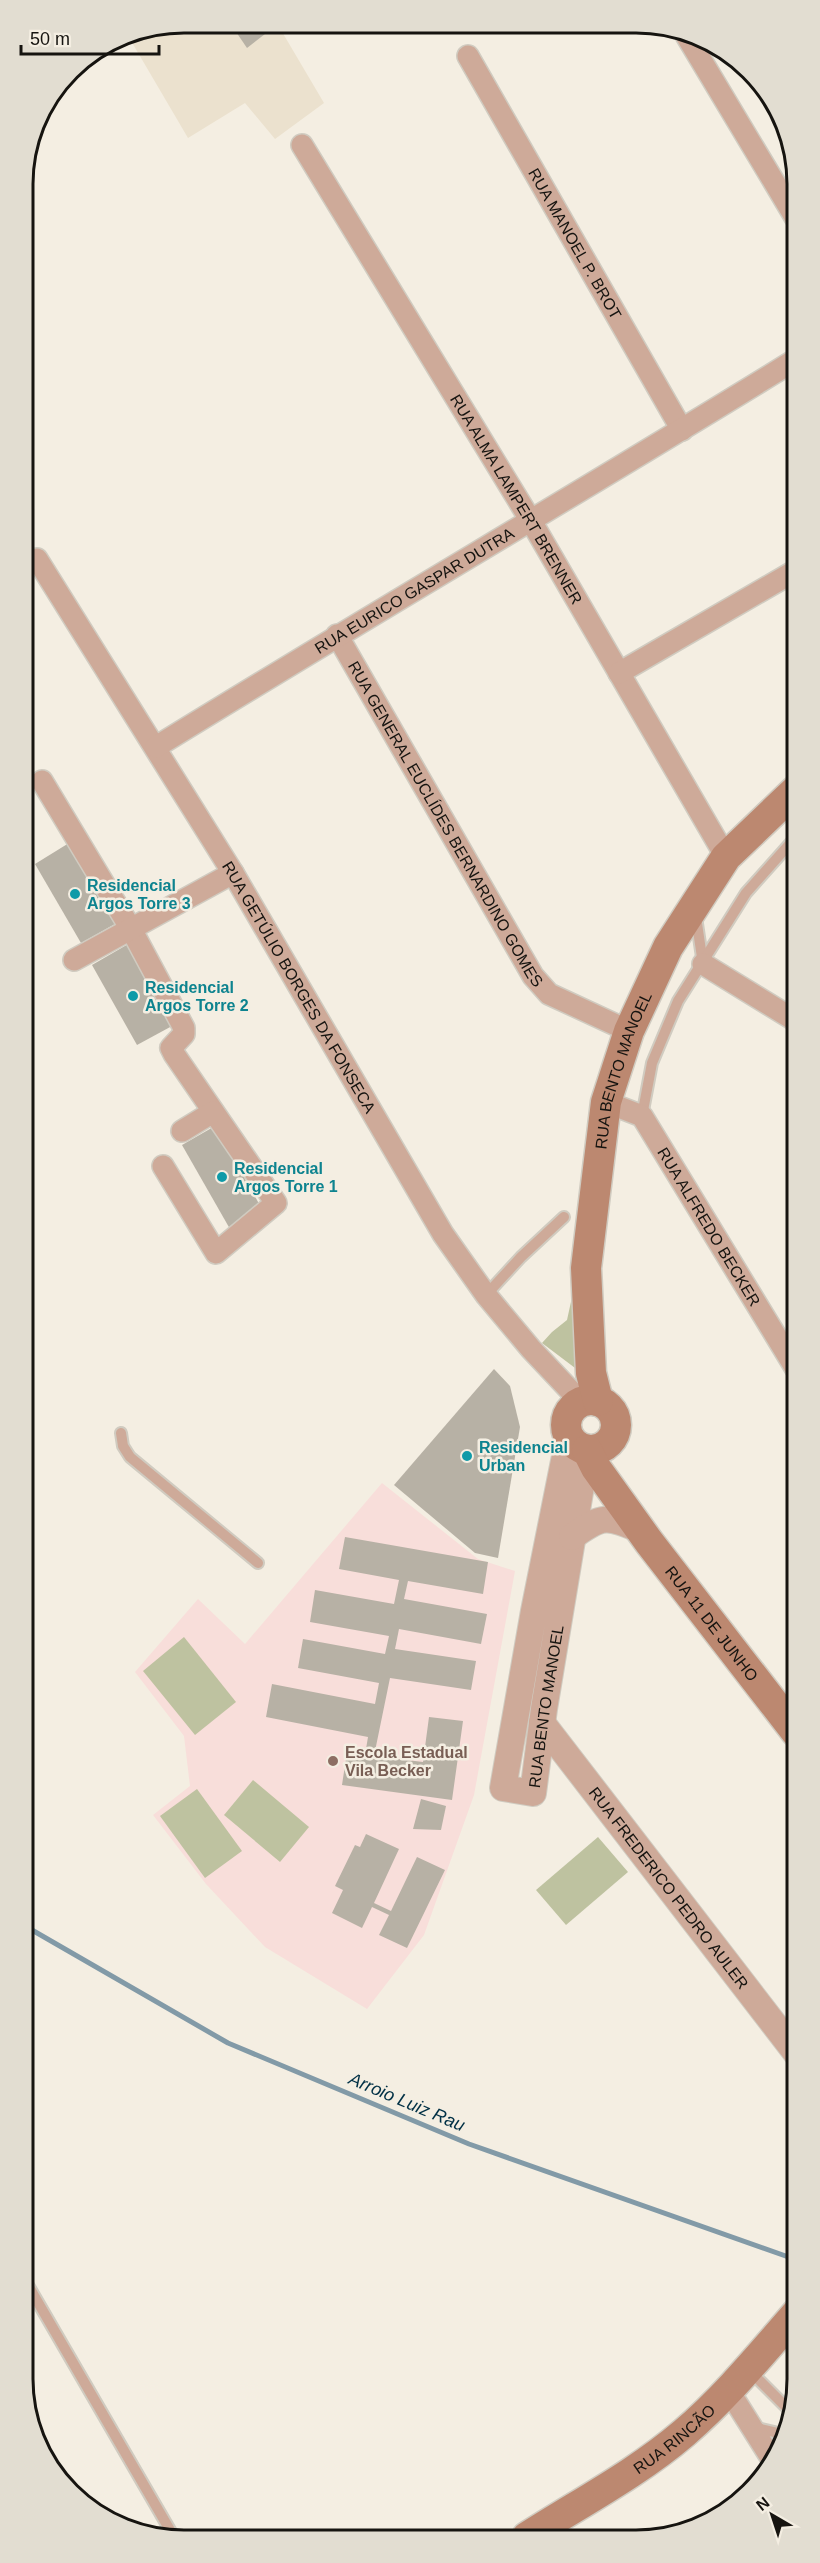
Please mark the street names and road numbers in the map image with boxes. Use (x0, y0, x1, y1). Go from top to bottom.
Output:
street label: RUA MANOEL P. BROT (525, 165, 625, 322)
street label: RUA ALMA LAMPERT BRENNER (447, 391, 585, 607)
street label: RUA EURICO GASPAR DUTRA (312, 524, 517, 657)
street label: RUA GENERAL EUCLÍDES BERNARDINO GOMES (345, 658, 546, 990)
street label: RUA GETÚLIO BORGES DA FONSECA (219, 858, 379, 1116)
street label: RUA BENTO MANOEL (592, 989, 655, 1150)
street label: RUA ALFREDO BECKER (654, 1144, 764, 1309)
street label: RUA 11 DE JUNHO (662, 1563, 761, 1684)
street label: RUA BENTO MANOEL (526, 1624, 567, 1789)
street label: RUA FREDERICO PEDRO AULER (586, 1784, 752, 1992)
street label: RUA RINCÃO (630, 2401, 718, 2477)

